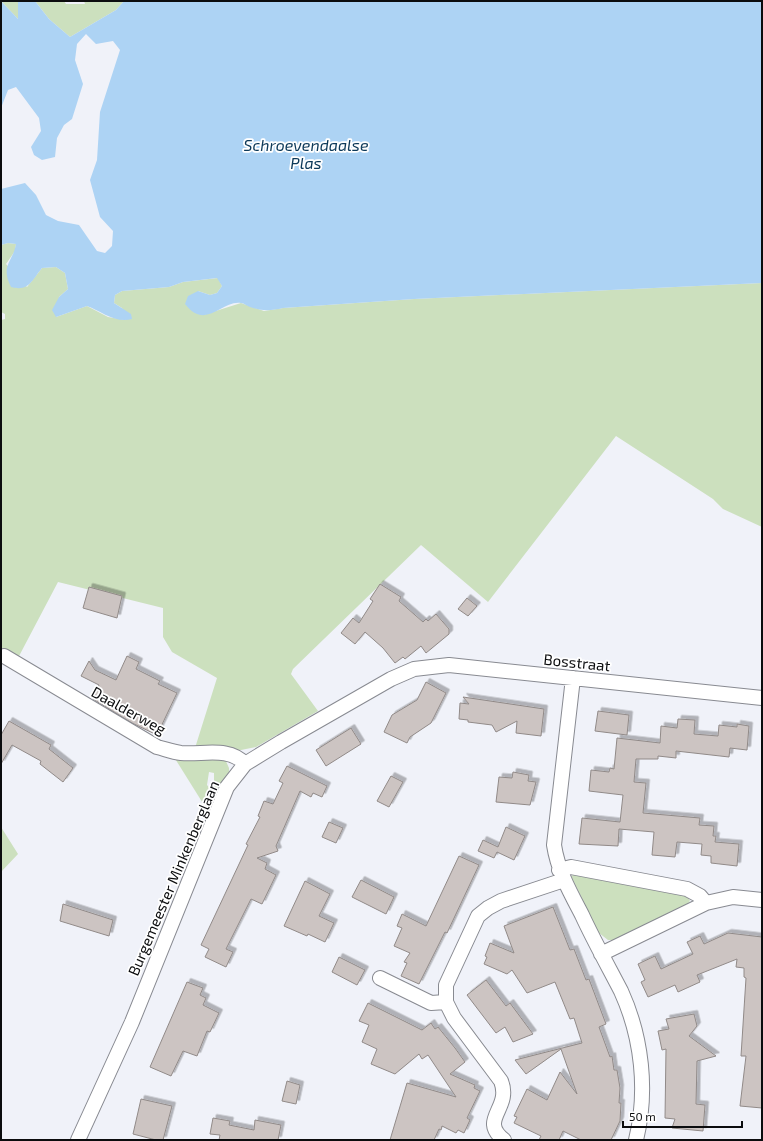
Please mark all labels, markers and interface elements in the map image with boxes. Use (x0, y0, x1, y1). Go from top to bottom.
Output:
water label: Schroevendaalse Plas (244, 135, 369, 172)
street label: Bosstraat (543, 650, 612, 674)
street label: Daalderweg (89, 682, 170, 738)
street label: Burgemeester Minkenberglaan (124, 778, 222, 978)
scale bar (623, 1103, 742, 1129)
text: 50 m (629, 1109, 656, 1123)

